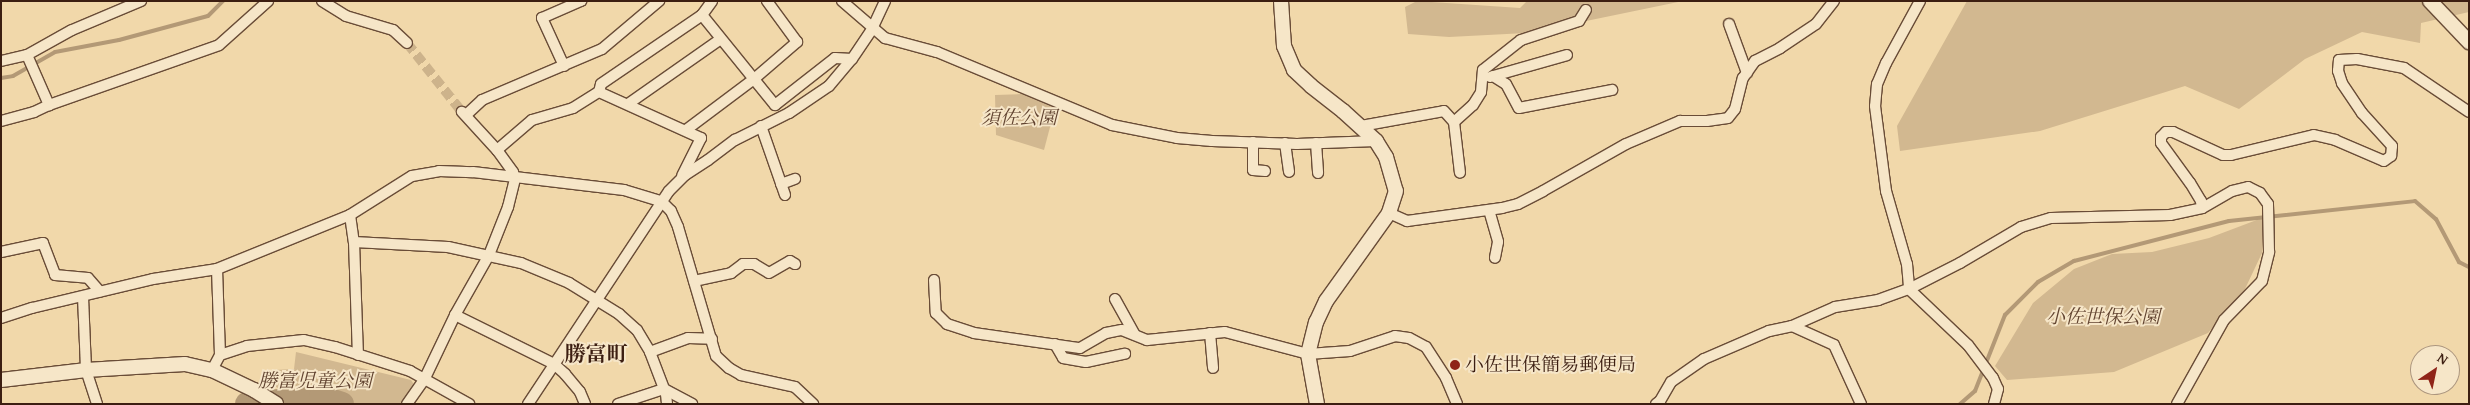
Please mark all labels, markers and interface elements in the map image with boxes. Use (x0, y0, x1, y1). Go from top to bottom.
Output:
park label: 須佐公園 (981, 107, 1057, 129)
park label: 小佐世保公園 (2046, 306, 2160, 328)
district label: 勝富町 (565, 341, 627, 367)
north arrow (2410, 345, 2460, 395)
text: N (2433, 347, 2452, 369)
place label: 小佐世保簡易郵便局 (1465, 354, 1636, 376)
marker: 小佐世保簡易郵便局 (1449, 359, 1461, 371)
park label: 勝富児童公園 (258, 370, 372, 392)

